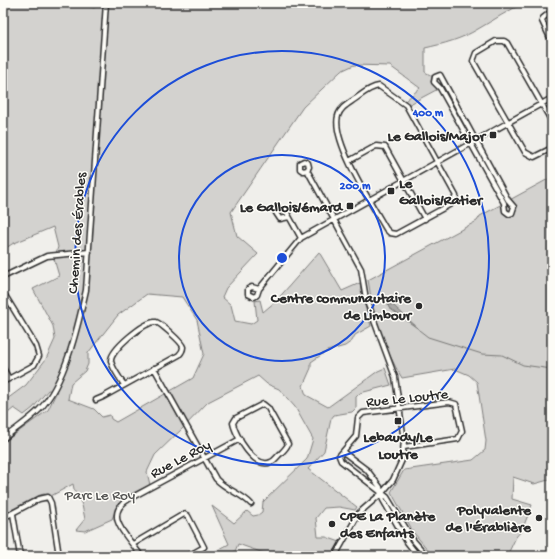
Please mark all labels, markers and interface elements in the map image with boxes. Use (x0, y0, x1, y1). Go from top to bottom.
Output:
text: 400 m (412, 107, 444, 121)
place label: Le Gallois/Major (387, 128, 487, 146)
marker: Le Gallois/Major (488, 130, 498, 140)
street label: Chemin des Érables (65, 171, 91, 294)
place label: Le Gallois/Ratier (399, 175, 484, 210)
text: 200 m (340, 180, 371, 194)
marker: Le Gallois/Ratier (386, 186, 396, 196)
place label: Le Gallois/émard (240, 199, 344, 217)
marker: Le Gallois/émard (345, 201, 355, 211)
centre of rings (275, 251, 289, 265)
place label: Centre communautaire de Limbour (270, 290, 413, 325)
marker: Centre communautaire de Limbour (414, 301, 424, 311)
street label: Rue Le Loutre (365, 386, 449, 412)
marker: Lebaudy/Le Loutre (393, 416, 403, 426)
place label: Lebaudy/Le Loutre (363, 429, 434, 464)
street label: Rue Le Roy (148, 436, 215, 483)
park label: Parc Le Roy (64, 487, 136, 505)
place label: Polyvalente de l'Érablière (446, 502, 532, 537)
place label: CPE La Planète des Enfants (339, 508, 437, 543)
marker: Polyvalente de l'Érablière (534, 513, 544, 523)
marker: CPE La Planète des Enfants (327, 519, 337, 529)

